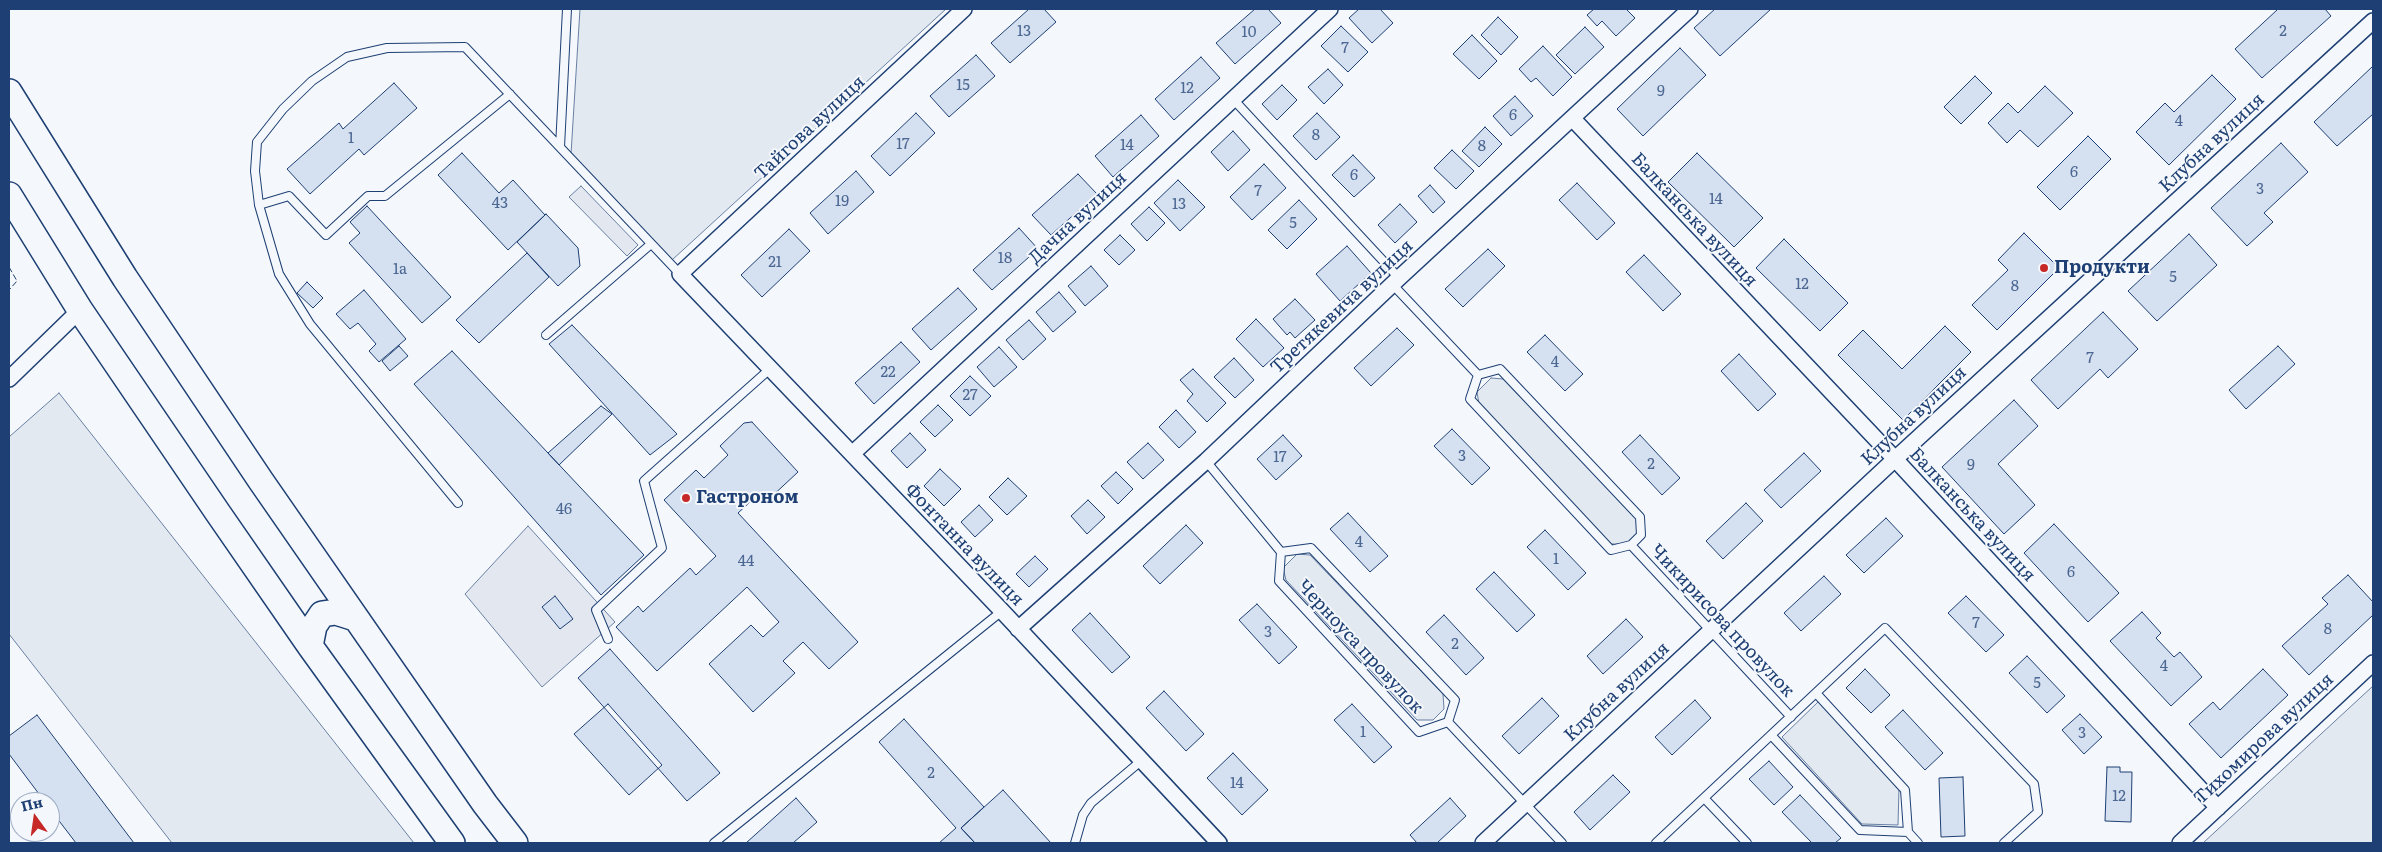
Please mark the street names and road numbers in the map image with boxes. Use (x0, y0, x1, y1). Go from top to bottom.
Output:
street label: Тайгова вулиця (750, 71, 870, 185)
street label: Клубна вулиця (2155, 89, 2269, 197)
street label: Балканська вулиця (1626, 149, 1762, 291)
street label: Дачна вулиця (1025, 167, 1131, 269)
street label: Третякевича вулиця (1266, 235, 1418, 379)
street label: Клубна вулиця (1857, 362, 1971, 470)
street label: Балканська вулиця (1904, 444, 2040, 586)
street label: Фонтанна вулиця (900, 479, 1028, 611)
street label: Чикирисова провулок (1646, 540, 1798, 702)
street label: Черноуса провулок (1292, 576, 1428, 718)
street label: Клубна вулиця (1560, 638, 1674, 746)
street label: Тихомирова вулиця (2190, 669, 2338, 809)

